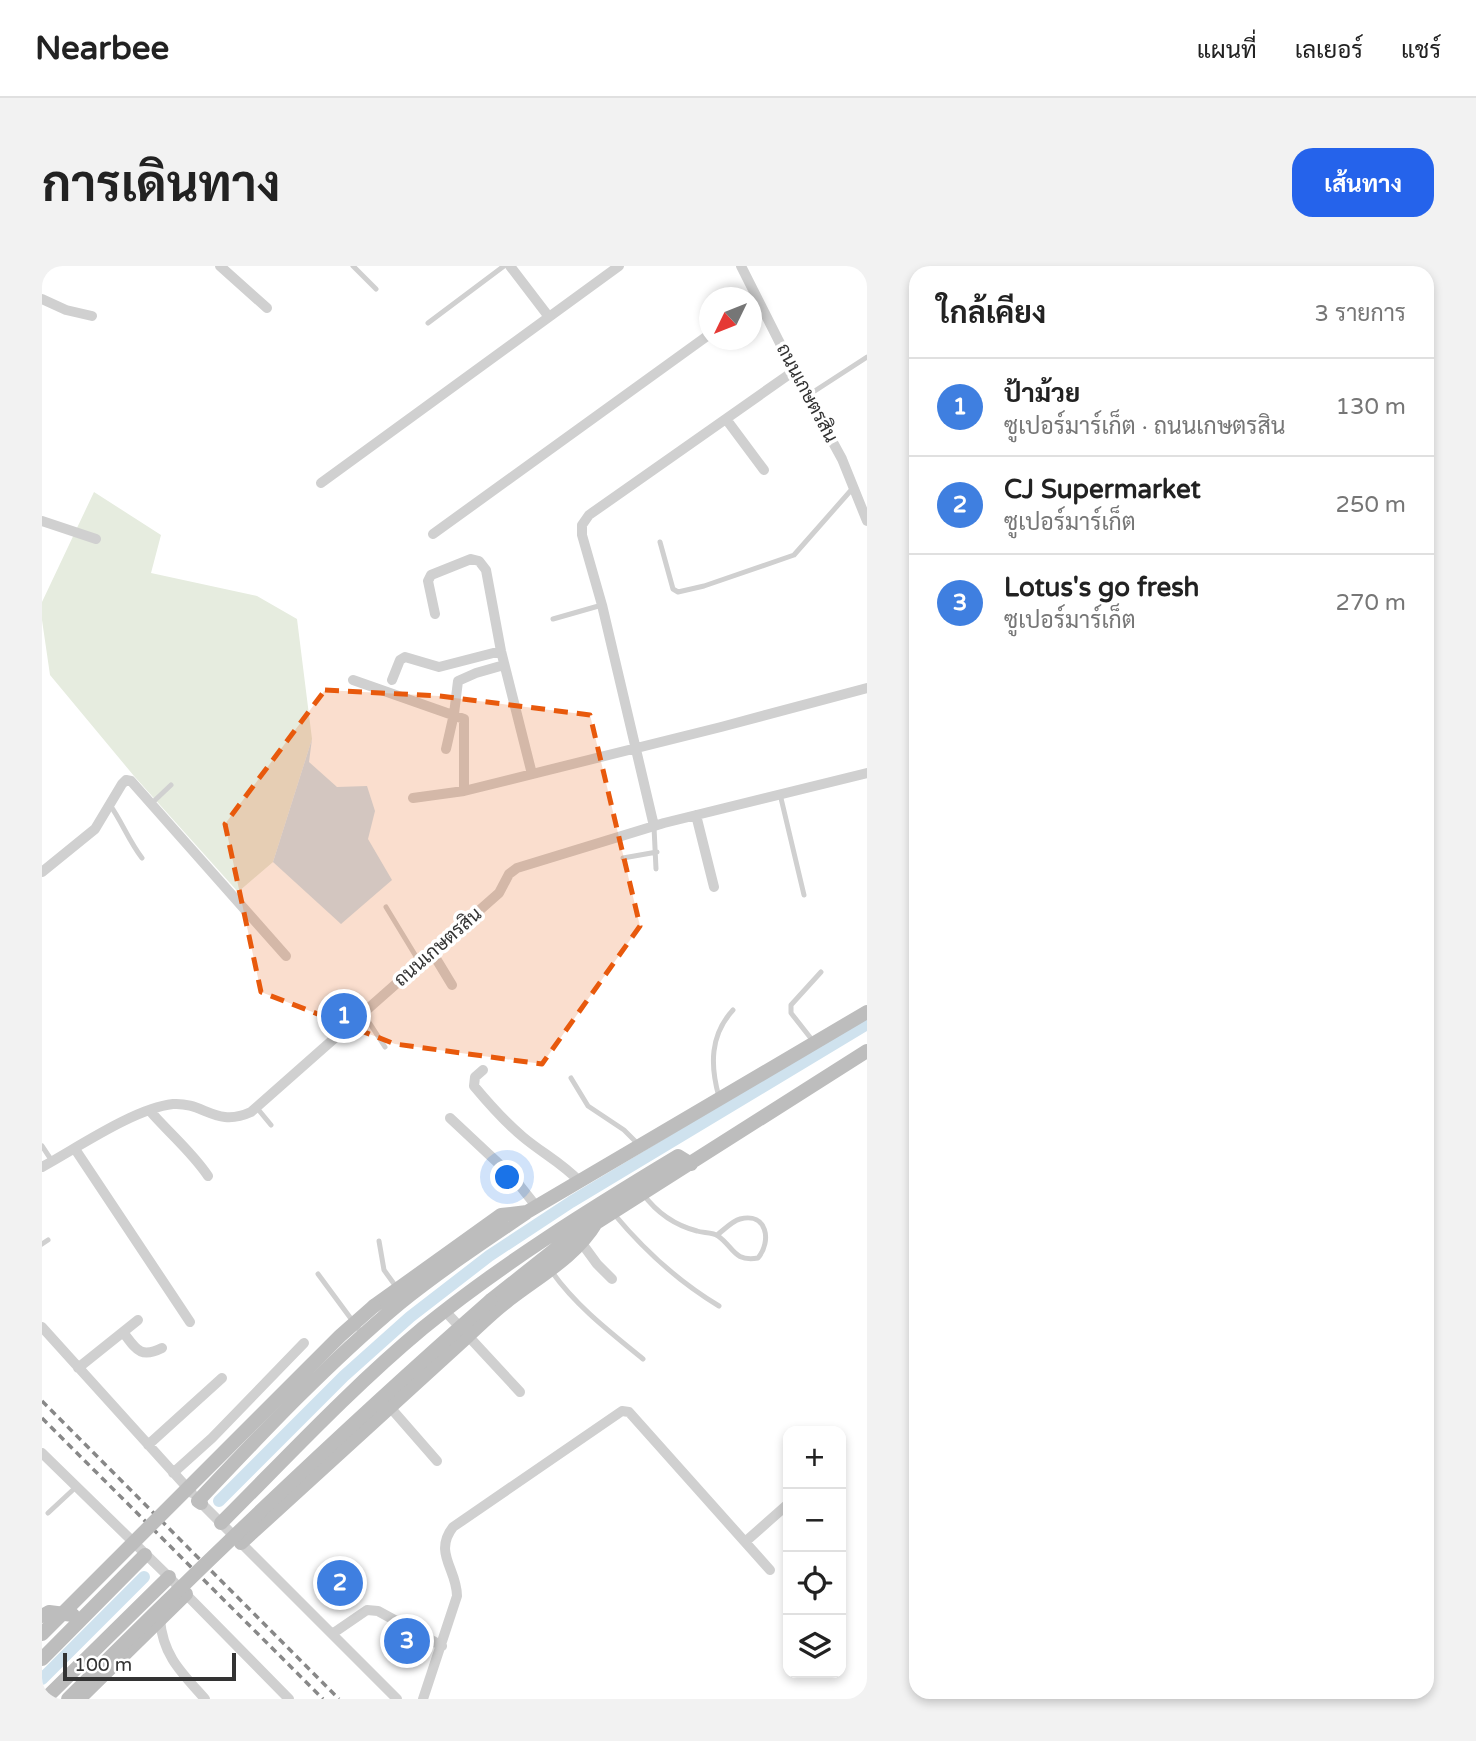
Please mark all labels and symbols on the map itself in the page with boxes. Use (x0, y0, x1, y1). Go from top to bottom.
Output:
north arrow (699, 287, 762, 350)
street label: ถนนเกษตรสิน (772, 340, 842, 446)
street label: ถนนเกษตรสิน (390, 903, 486, 991)
pin: 1 (321, 990, 367, 1042)
your location (490, 1160, 524, 1194)
pin: 2 (317, 1557, 363, 1609)
pin: 3 (384, 1615, 430, 1667)
scale bar (63, 1650, 236, 1682)

